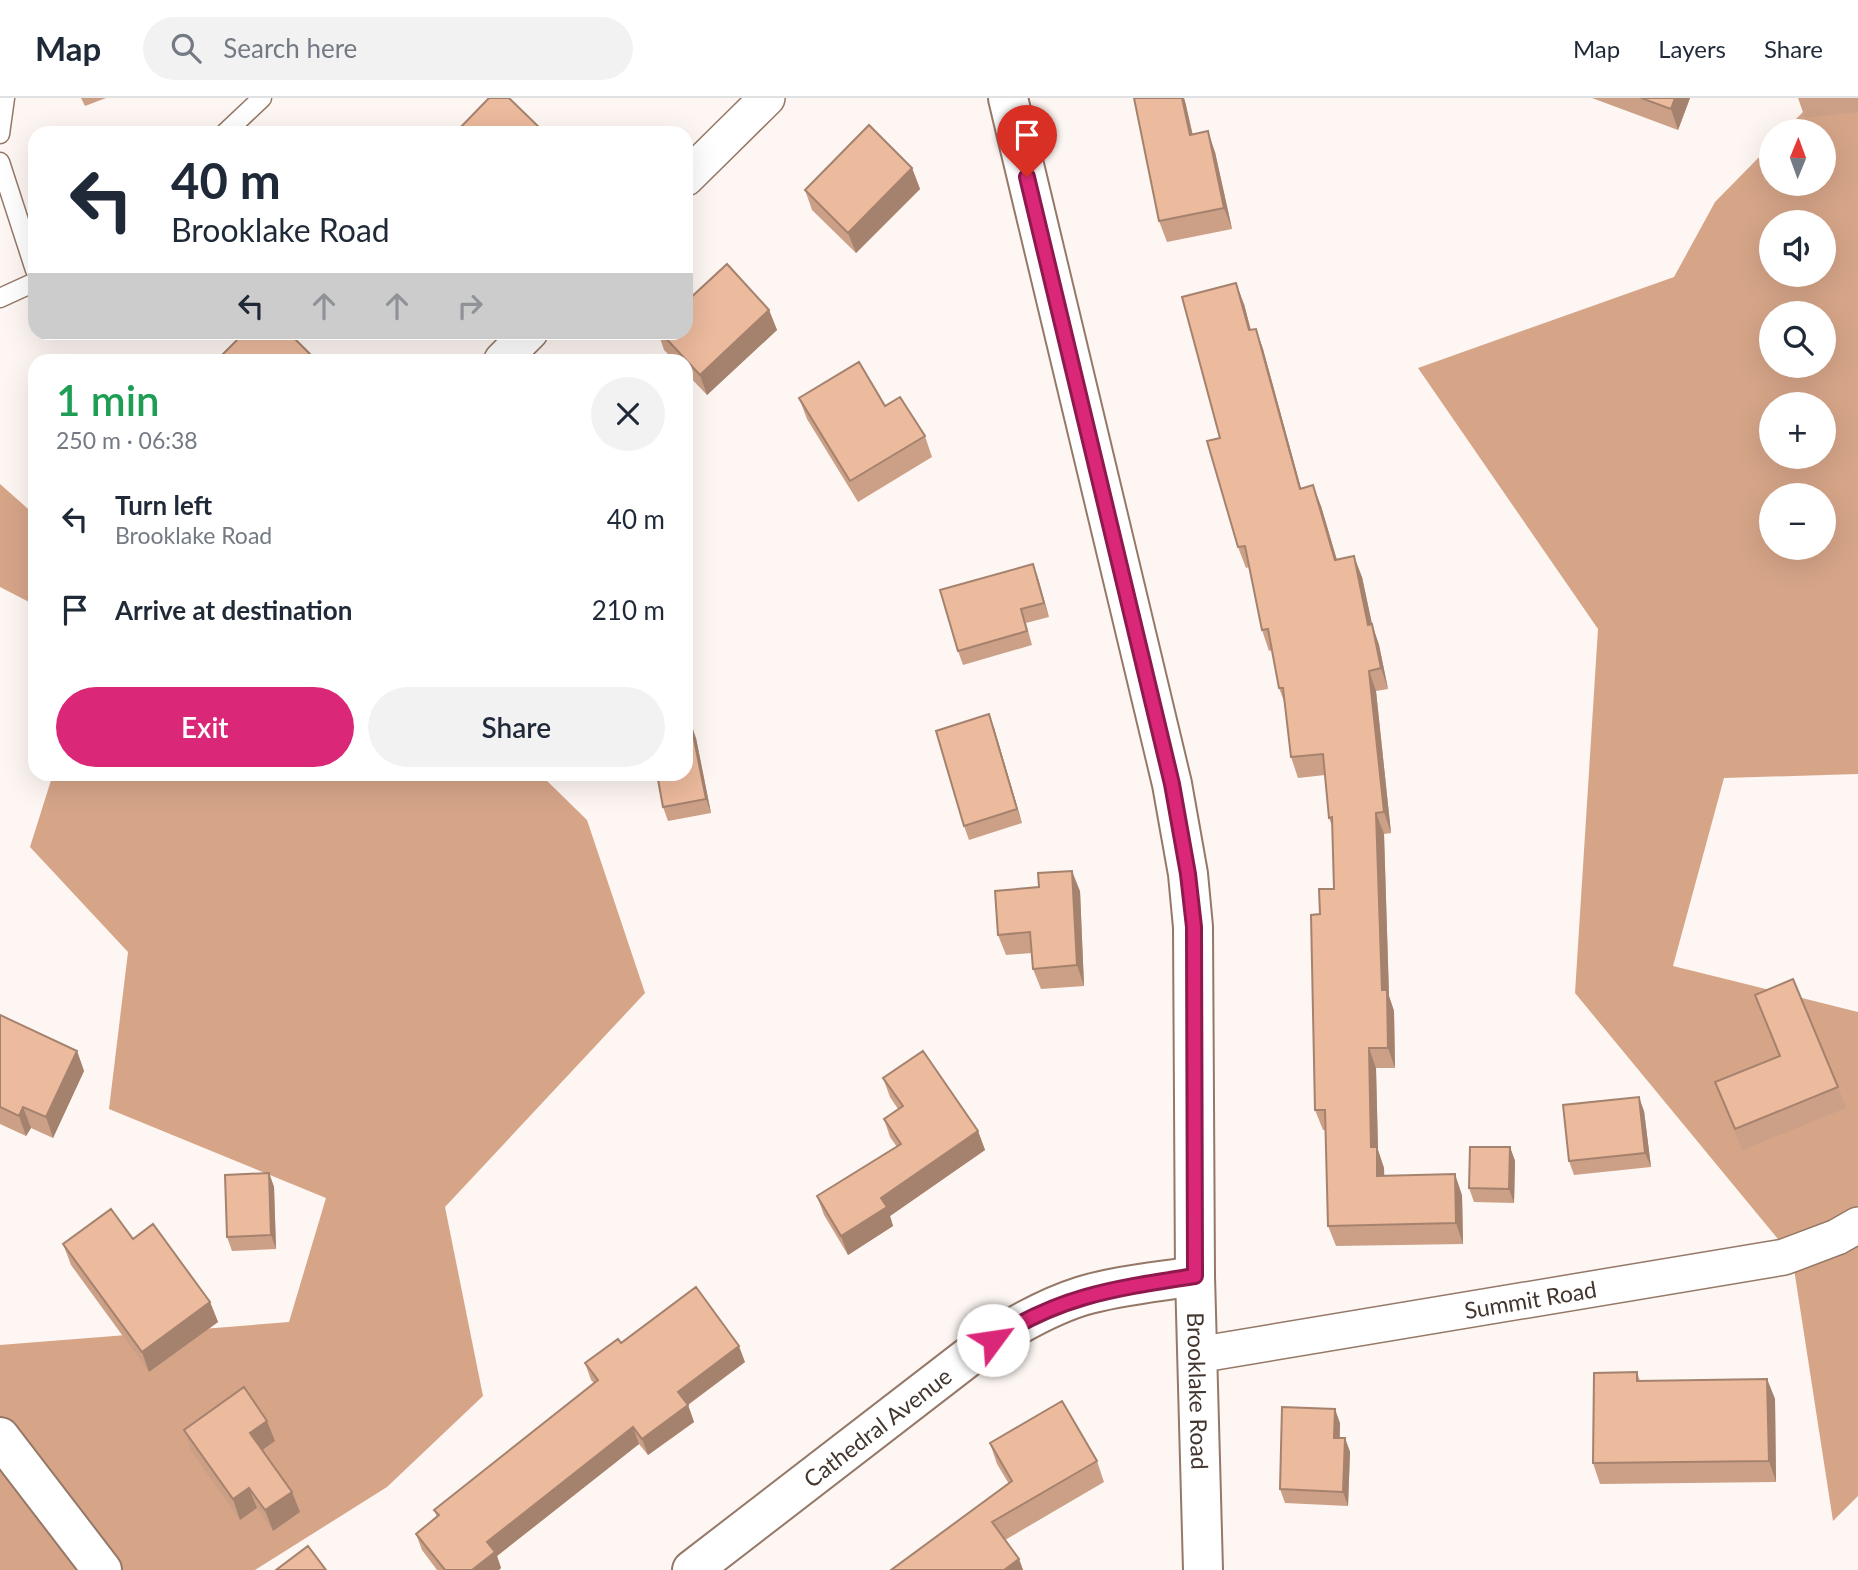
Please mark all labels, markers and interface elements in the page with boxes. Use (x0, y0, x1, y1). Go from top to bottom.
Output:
search box (143, 17, 633, 80)
text: Map (35, 28, 101, 68)
icon: search (167, 29, 205, 67)
text: Search here (223, 32, 357, 64)
text: Map (1573, 34, 1620, 63)
text: Layers (1658, 34, 1726, 63)
text: Share (1764, 34, 1823, 63)
pin (997, 105, 1057, 177)
icon: arrive (1008, 116, 1046, 154)
north arrow (1759, 119, 1836, 196)
map controls (1759, 119, 1836, 560)
text: 40 m (171, 151, 281, 209)
icon: left (56, 154, 147, 245)
text: Brooklake Road (171, 210, 390, 249)
button: sound (1759, 210, 1836, 287)
icon: left (232, 287, 270, 325)
icon: ahead (305, 287, 343, 325)
icon: ahead (378, 287, 416, 325)
icon: right (451, 287, 489, 325)
button: search (1759, 301, 1836, 378)
text: 1 min (56, 375, 160, 425)
button: close (591, 377, 665, 451)
button: + (1759, 392, 1836, 469)
text: 250 m · 06:38 (56, 426, 198, 454)
button: − (1759, 483, 1836, 560)
text: Turn left (115, 489, 212, 521)
icon: left (56, 500, 94, 538)
text: 40 m (607, 503, 665, 535)
text: Brooklake Road (115, 521, 272, 549)
icon: arrive (56, 591, 94, 629)
text: Arrive at destination (115, 594, 352, 626)
text: 210 m (592, 594, 665, 626)
button: Exit (56, 687, 354, 767)
button: Share (368, 687, 665, 767)
street label: Summit Road (1462, 1275, 1599, 1324)
position arrow (956, 1303, 1030, 1377)
street label: Brooklake Road (1182, 1312, 1214, 1470)
street label: Cathedral Avenue (798, 1361, 957, 1493)

